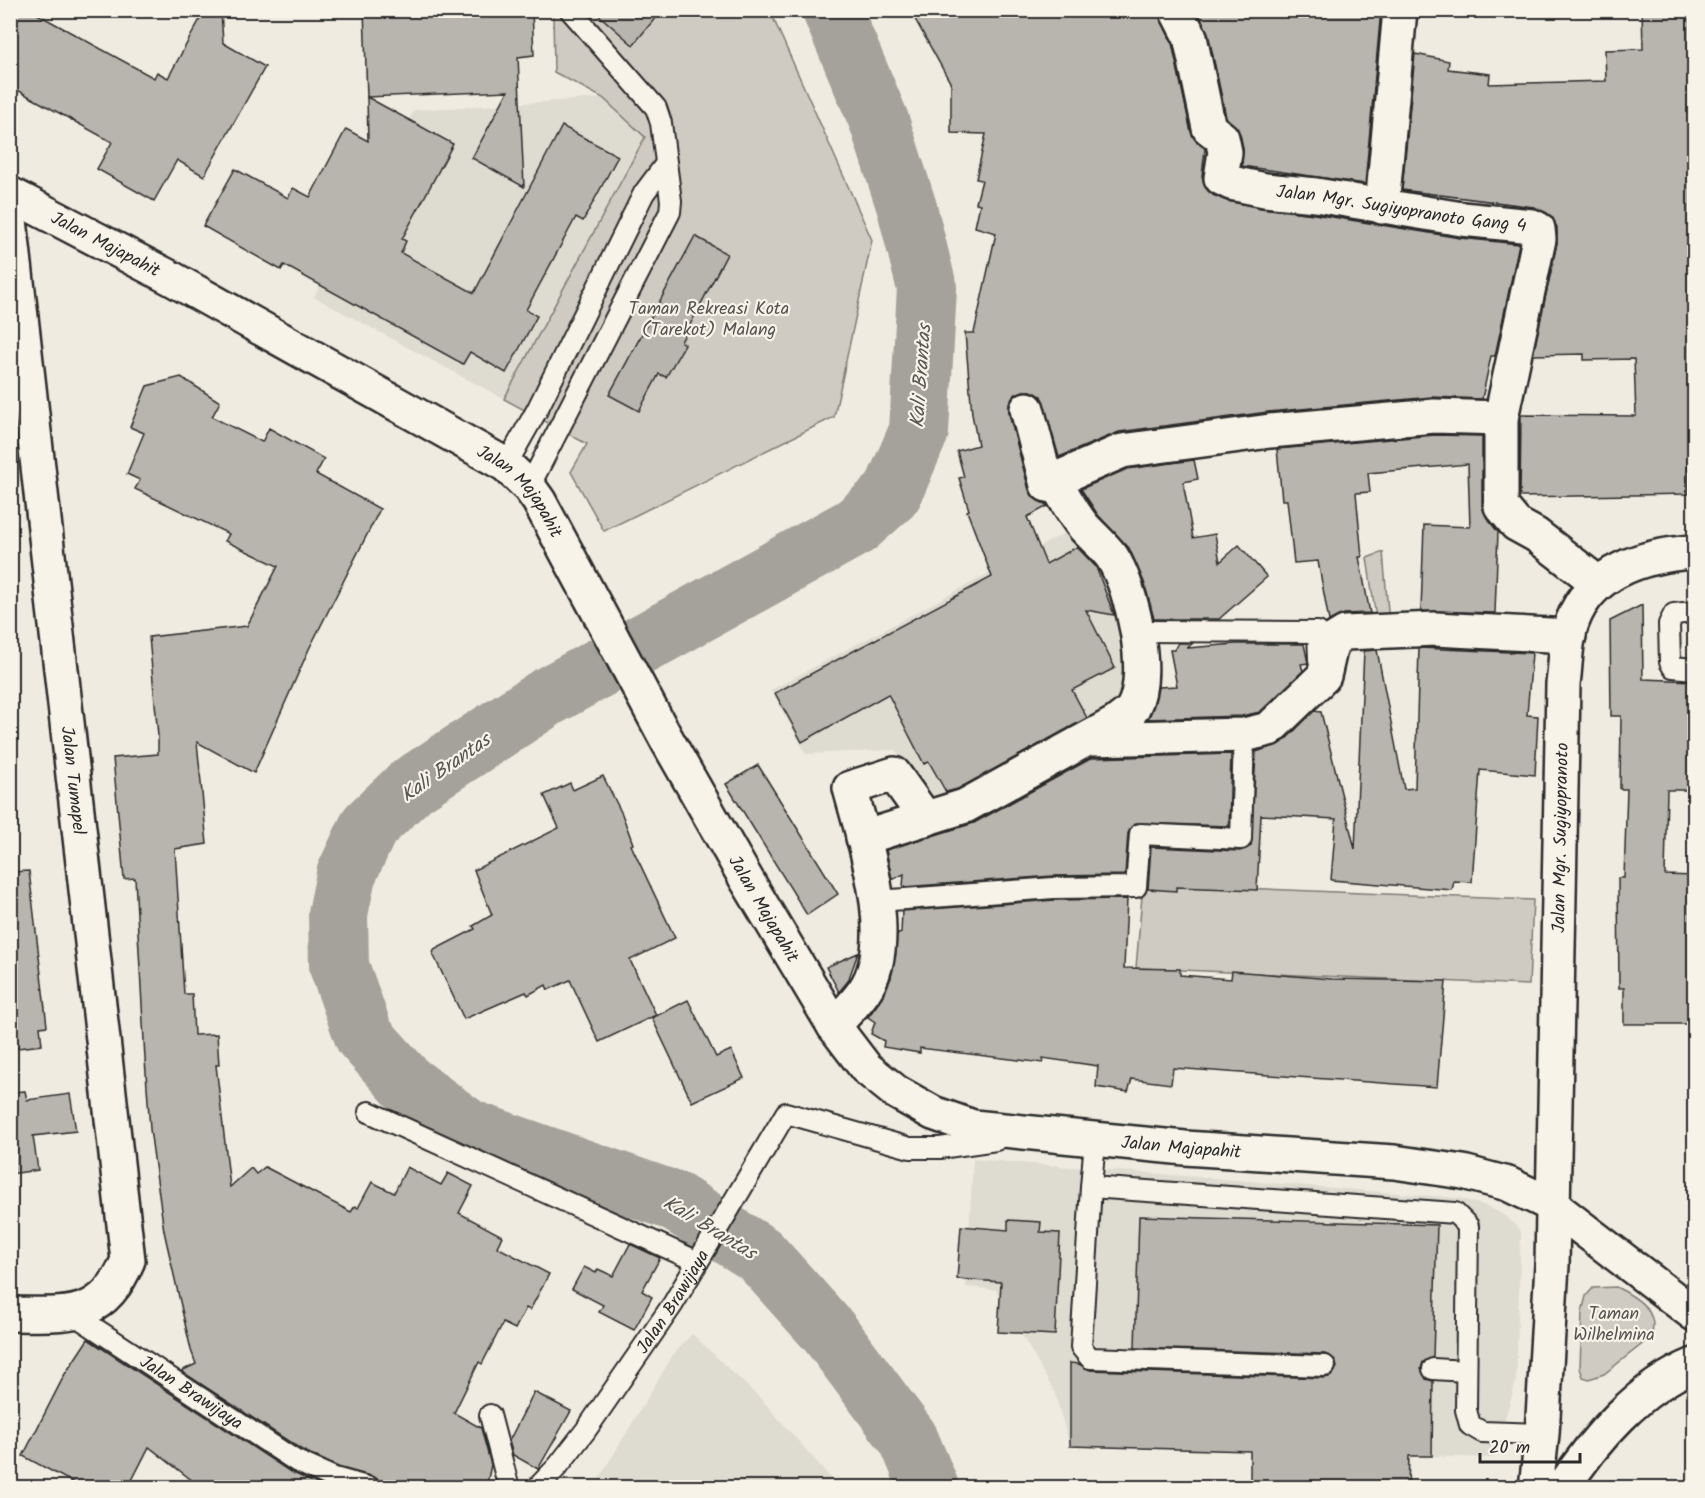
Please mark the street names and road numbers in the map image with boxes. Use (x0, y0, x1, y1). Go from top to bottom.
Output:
street label: Jalan Mgr. Sugiyopranoto Gang 4 (1275, 178, 1528, 241)
street label: Jalan Majapahit (45, 205, 166, 286)
street label: Jalan Majapahit (471, 438, 570, 545)
street label: Jalan Tumapel (52, 725, 93, 837)
street label: Jalan Mgr. Sugiyopranoto (1545, 742, 1578, 933)
street label: Jalan Majapahit (720, 850, 806, 969)
street label: Jalan Majapahit (1120, 1129, 1243, 1168)
street label: Jalan Brawijaya (630, 1245, 718, 1360)
street label: Jalan Brawijaya (133, 1349, 248, 1438)

